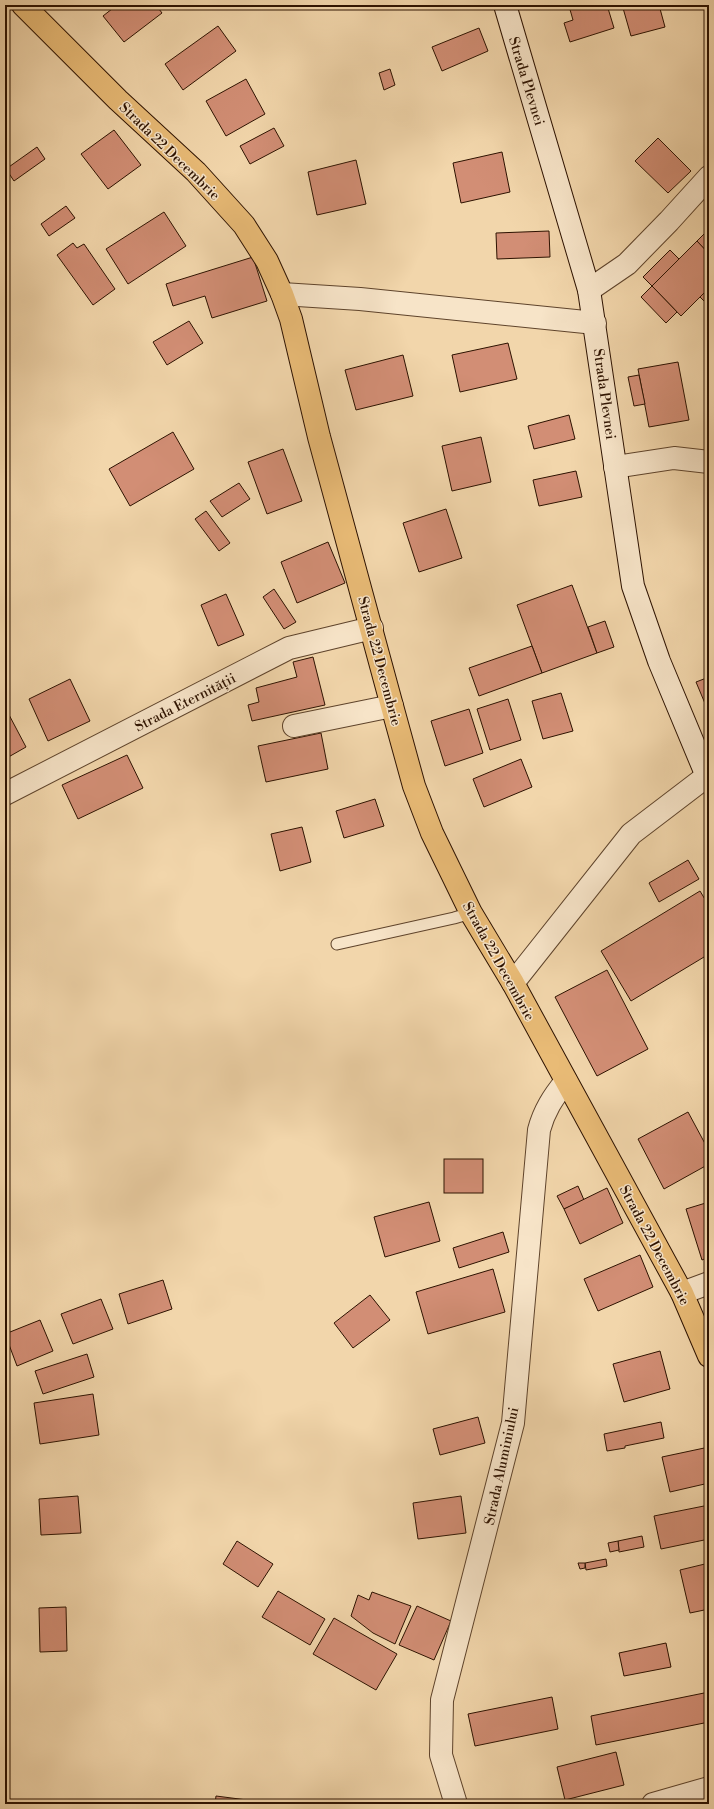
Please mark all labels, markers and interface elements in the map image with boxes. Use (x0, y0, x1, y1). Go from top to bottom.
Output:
street label: Strada Plevnei (504, 35, 548, 128)
street label: Strada 22 Decembrie (115, 99, 223, 204)
street label: Strada Plevnei (589, 347, 619, 441)
street label: Strada 22 Decembrie (353, 595, 405, 728)
street label: Strada Eternității (132, 669, 239, 736)
street label: Strada 22 Decembrie (458, 899, 538, 1024)
street label: Strada 22 Decembrie (615, 1182, 693, 1308)
street label: Strada Aluminiului (481, 1405, 523, 1527)

